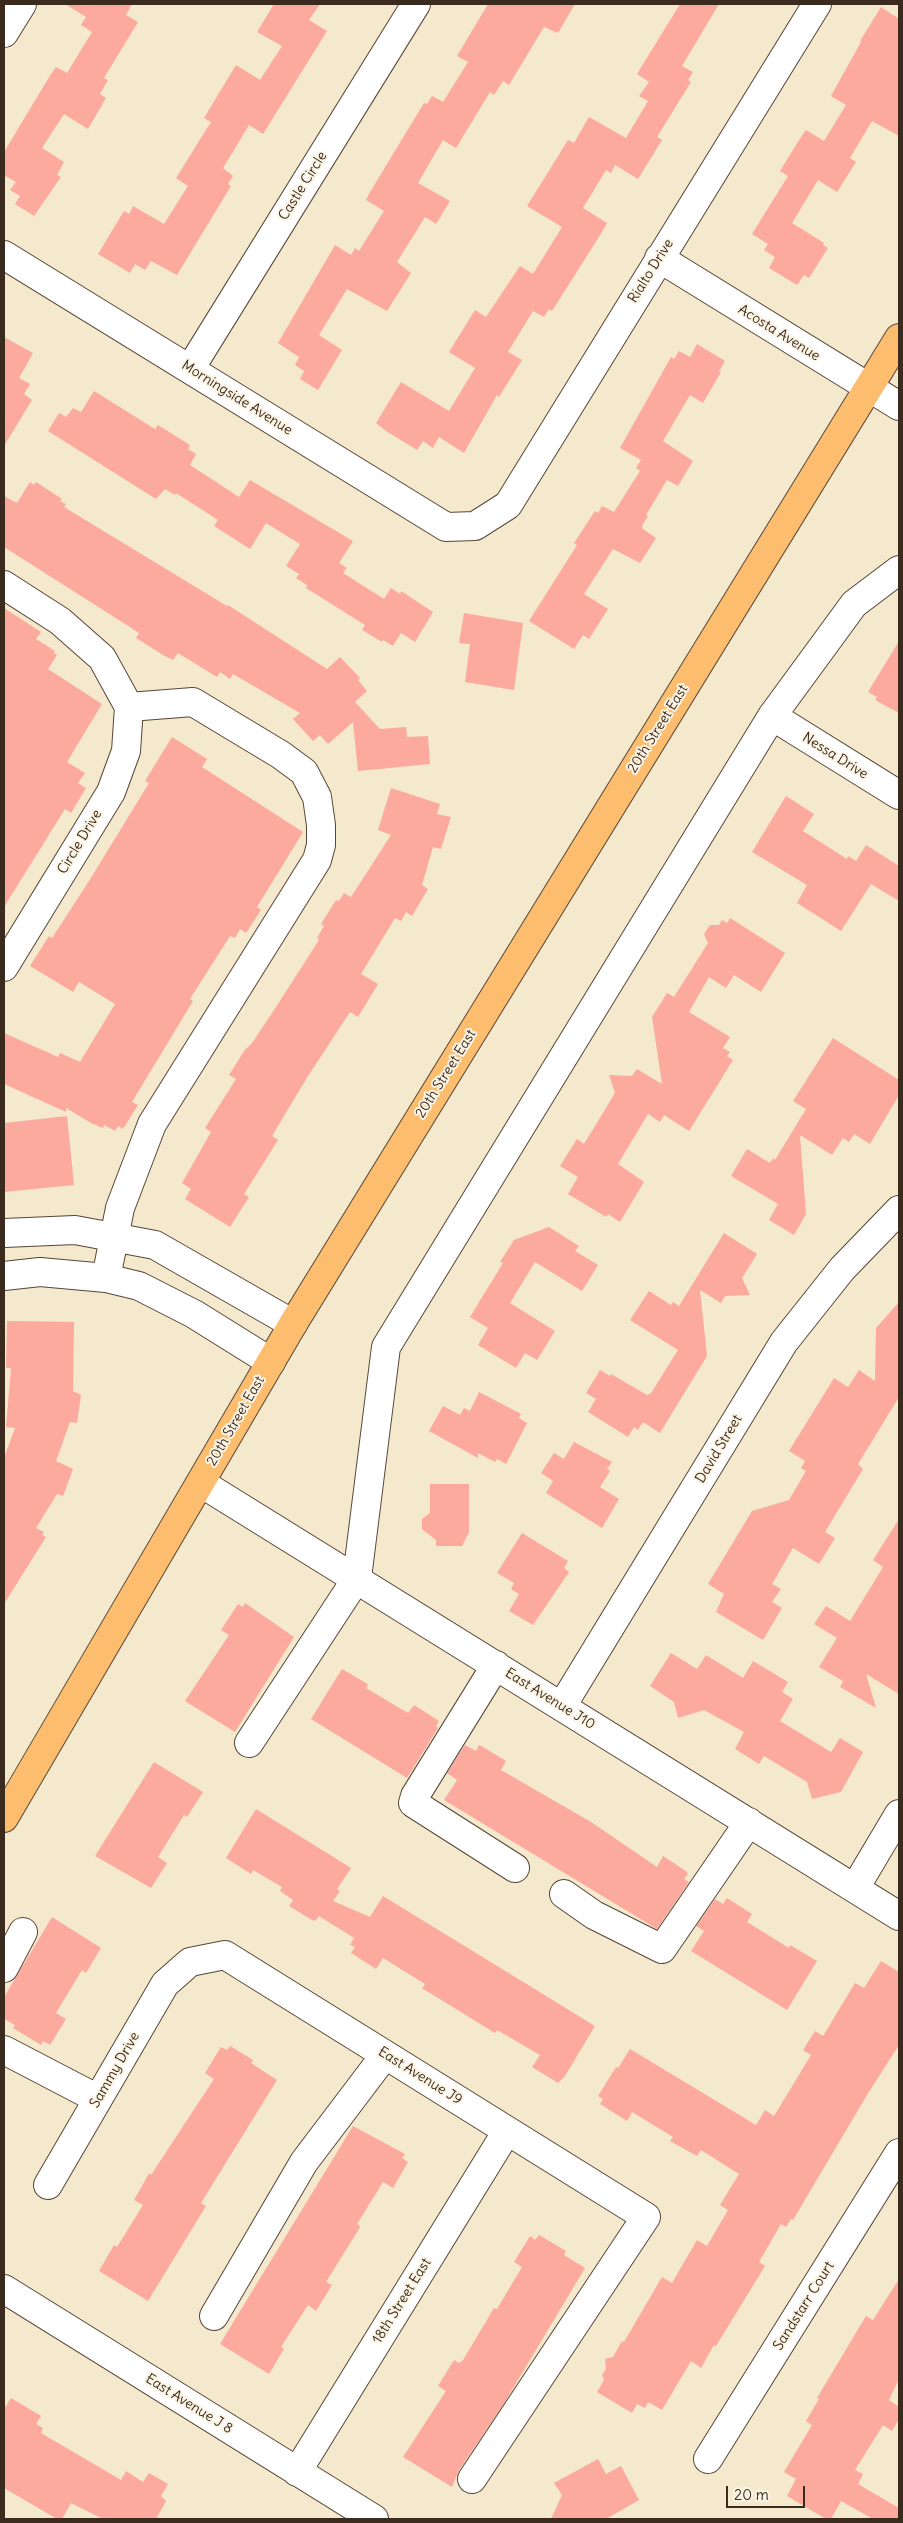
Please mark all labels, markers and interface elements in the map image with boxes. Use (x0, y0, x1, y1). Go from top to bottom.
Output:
street label: Castle Circle (275, 149, 331, 223)
street label: Rialto Drive (625, 236, 677, 306)
street label: Acosta Avenue (735, 301, 823, 365)
street label: Morningside Avenue (179, 357, 295, 439)
street label: 20th Street East (624, 682, 692, 776)
street label: Nessa Drive (799, 729, 871, 783)
street label: Circle Drive (54, 807, 106, 877)
street label: 20th Street East (412, 1027, 480, 1121)
street label: 20th Street East (204, 1373, 268, 1469)
street label: David Street (692, 1412, 746, 1486)
street label: East Avenue J10 (502, 1665, 598, 1733)
street label: Sammy Drive (87, 2029, 143, 2111)
street label: East Avenue J9 (375, 2043, 465, 2109)
street label: 18th Street East (369, 2255, 435, 2347)
street label: Sandstarr Court (770, 2259, 838, 2353)
street label: East Avenue J 8 (142, 2371, 236, 2437)
scale bar (728, 2476, 807, 2508)
text: 20 m (734, 2485, 769, 2504)

